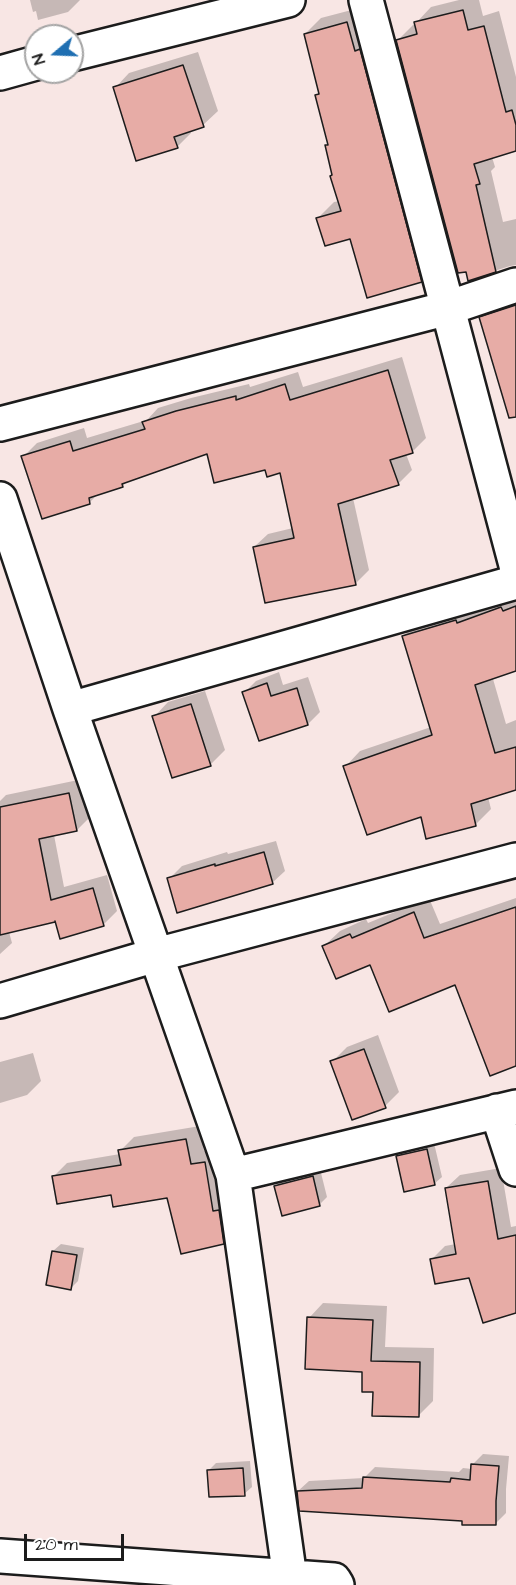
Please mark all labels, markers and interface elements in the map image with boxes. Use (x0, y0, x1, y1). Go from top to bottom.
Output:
north arrow (24, 24, 84, 84)
text: N (27, 51, 51, 68)
scale bar (27, 1522, 128, 1560)
text: 20 m (35, 1532, 78, 1557)

